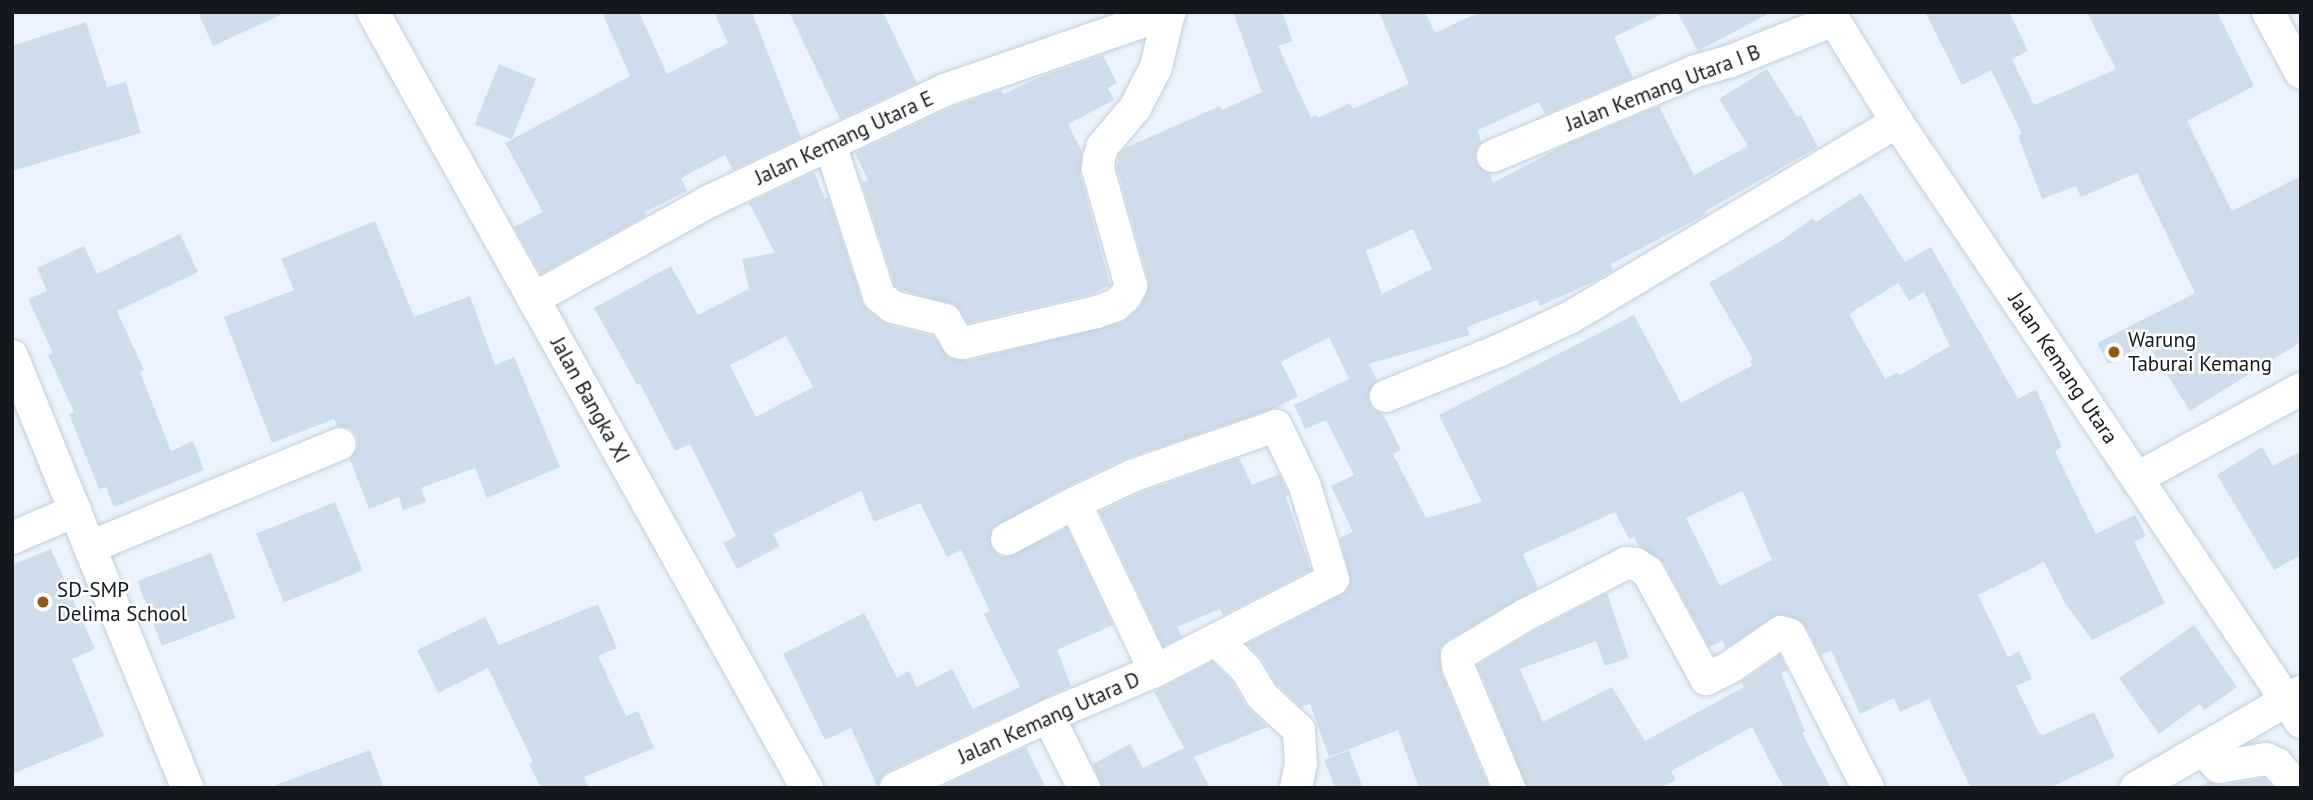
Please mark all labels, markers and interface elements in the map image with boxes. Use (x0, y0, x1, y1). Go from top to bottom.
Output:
street label: Jalan Kemang Utara I B (1562, 39, 1764, 137)
street label: Jalan Kemang Utara E (751, 86, 937, 190)
street label: Jalan Kemang Utara (2003, 287, 2123, 449)
place label: Warung Taburai Kemang (2128, 327, 2272, 377)
street label: Jalan Bangka XI (545, 332, 635, 468)
marker: Warung Taburai Kemang (2106, 344, 2122, 360)
place label: SD-SMP Delima School (57, 577, 187, 627)
marker: SD-SMP Delima School (35, 594, 51, 610)
street label: Jalan Kemang Utara D (954, 667, 1144, 769)

